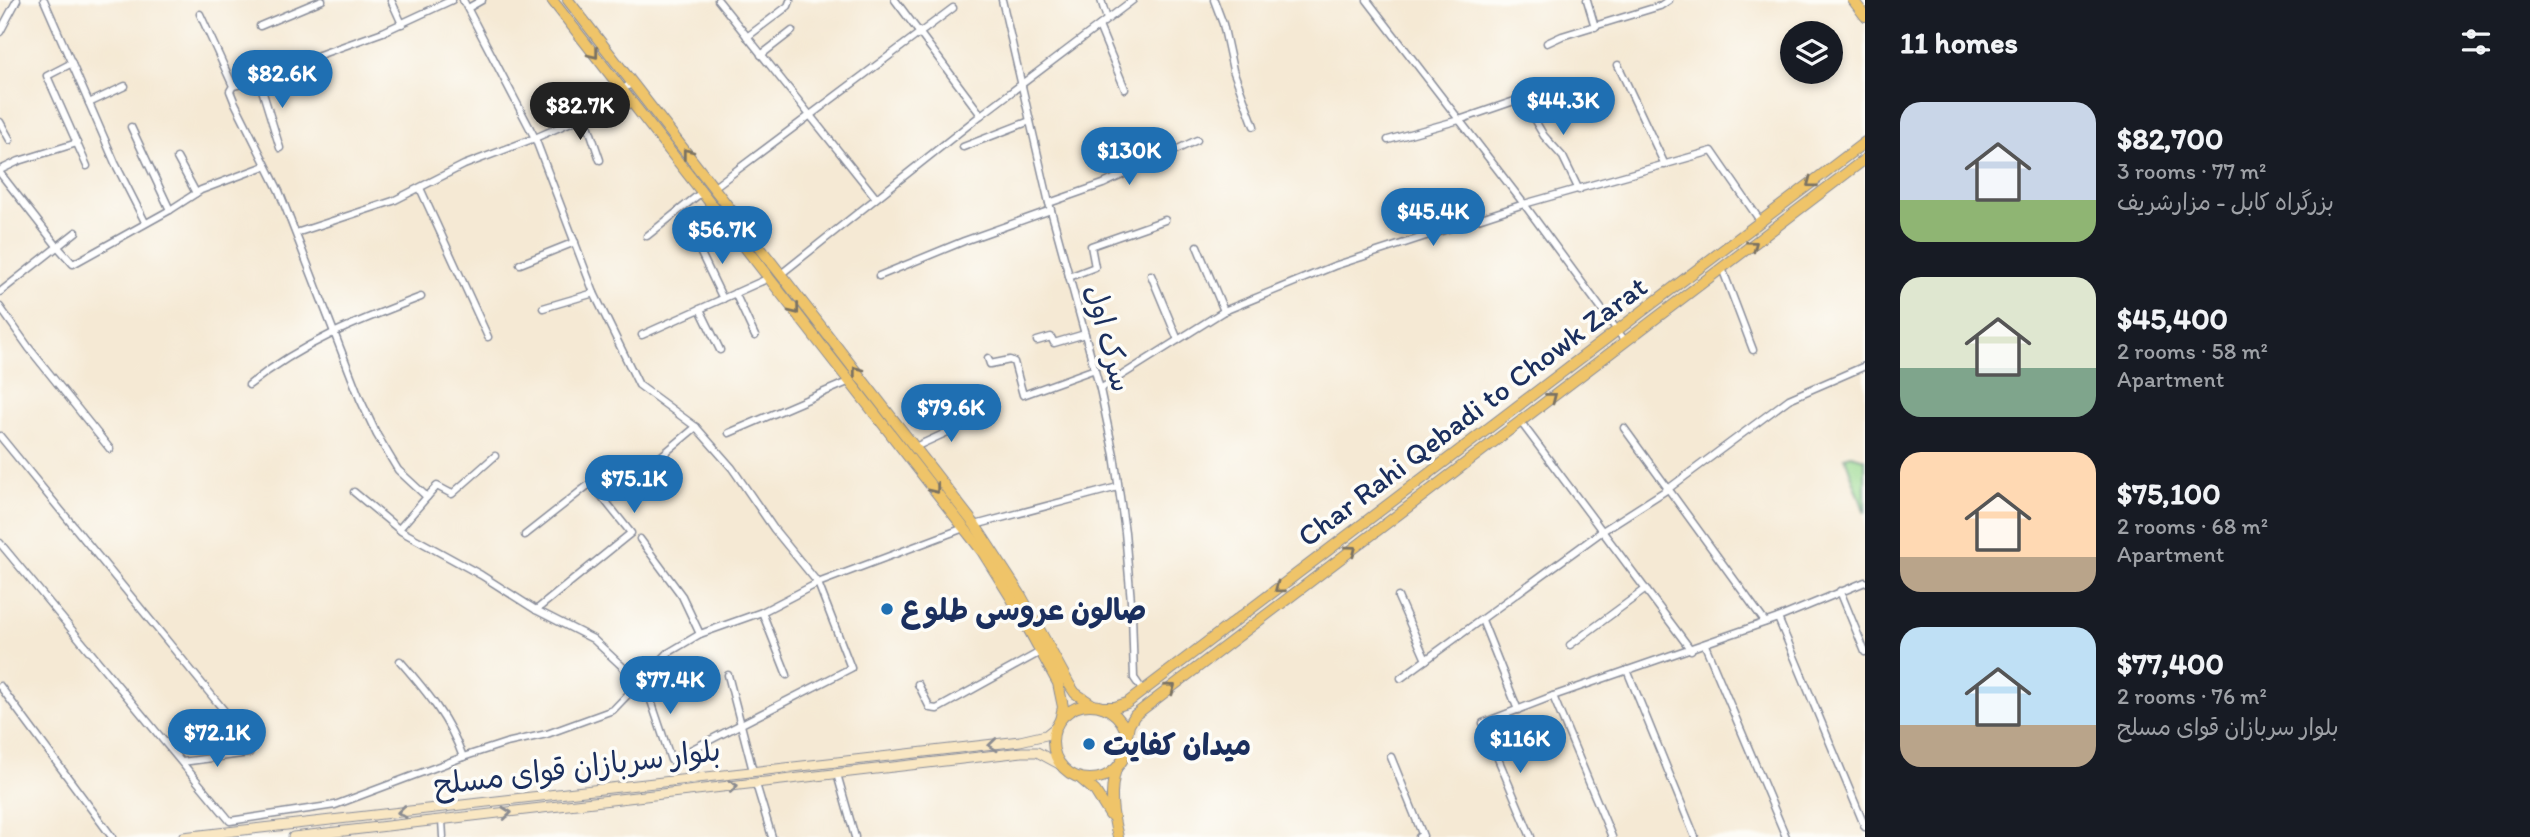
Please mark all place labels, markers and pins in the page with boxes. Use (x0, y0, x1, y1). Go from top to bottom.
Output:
pin: $82.6K (225, 50, 339, 110)
pin: $44.3K (1506, 78, 1620, 137)
pin: $82.7K (523, 82, 637, 142)
pin: $130K (1080, 128, 1178, 187)
pin: $45.4K (1376, 188, 1490, 248)
pin: $56.7K (665, 206, 779, 266)
pin: $79.6K (894, 384, 1008, 444)
pin: $75.1K (577, 456, 691, 515)
place label: صالون عروسی طلوع (901, 591, 1147, 630)
marker: صالون عروسی طلوع (879, 601, 895, 617)
pin: $77.4K (613, 656, 727, 716)
pin: $72.1K (160, 710, 274, 769)
pin: $116K (1471, 716, 1569, 775)
place label: میدان کفایت (1103, 726, 1251, 763)
marker: میدان کفایت (1081, 736, 1097, 752)

